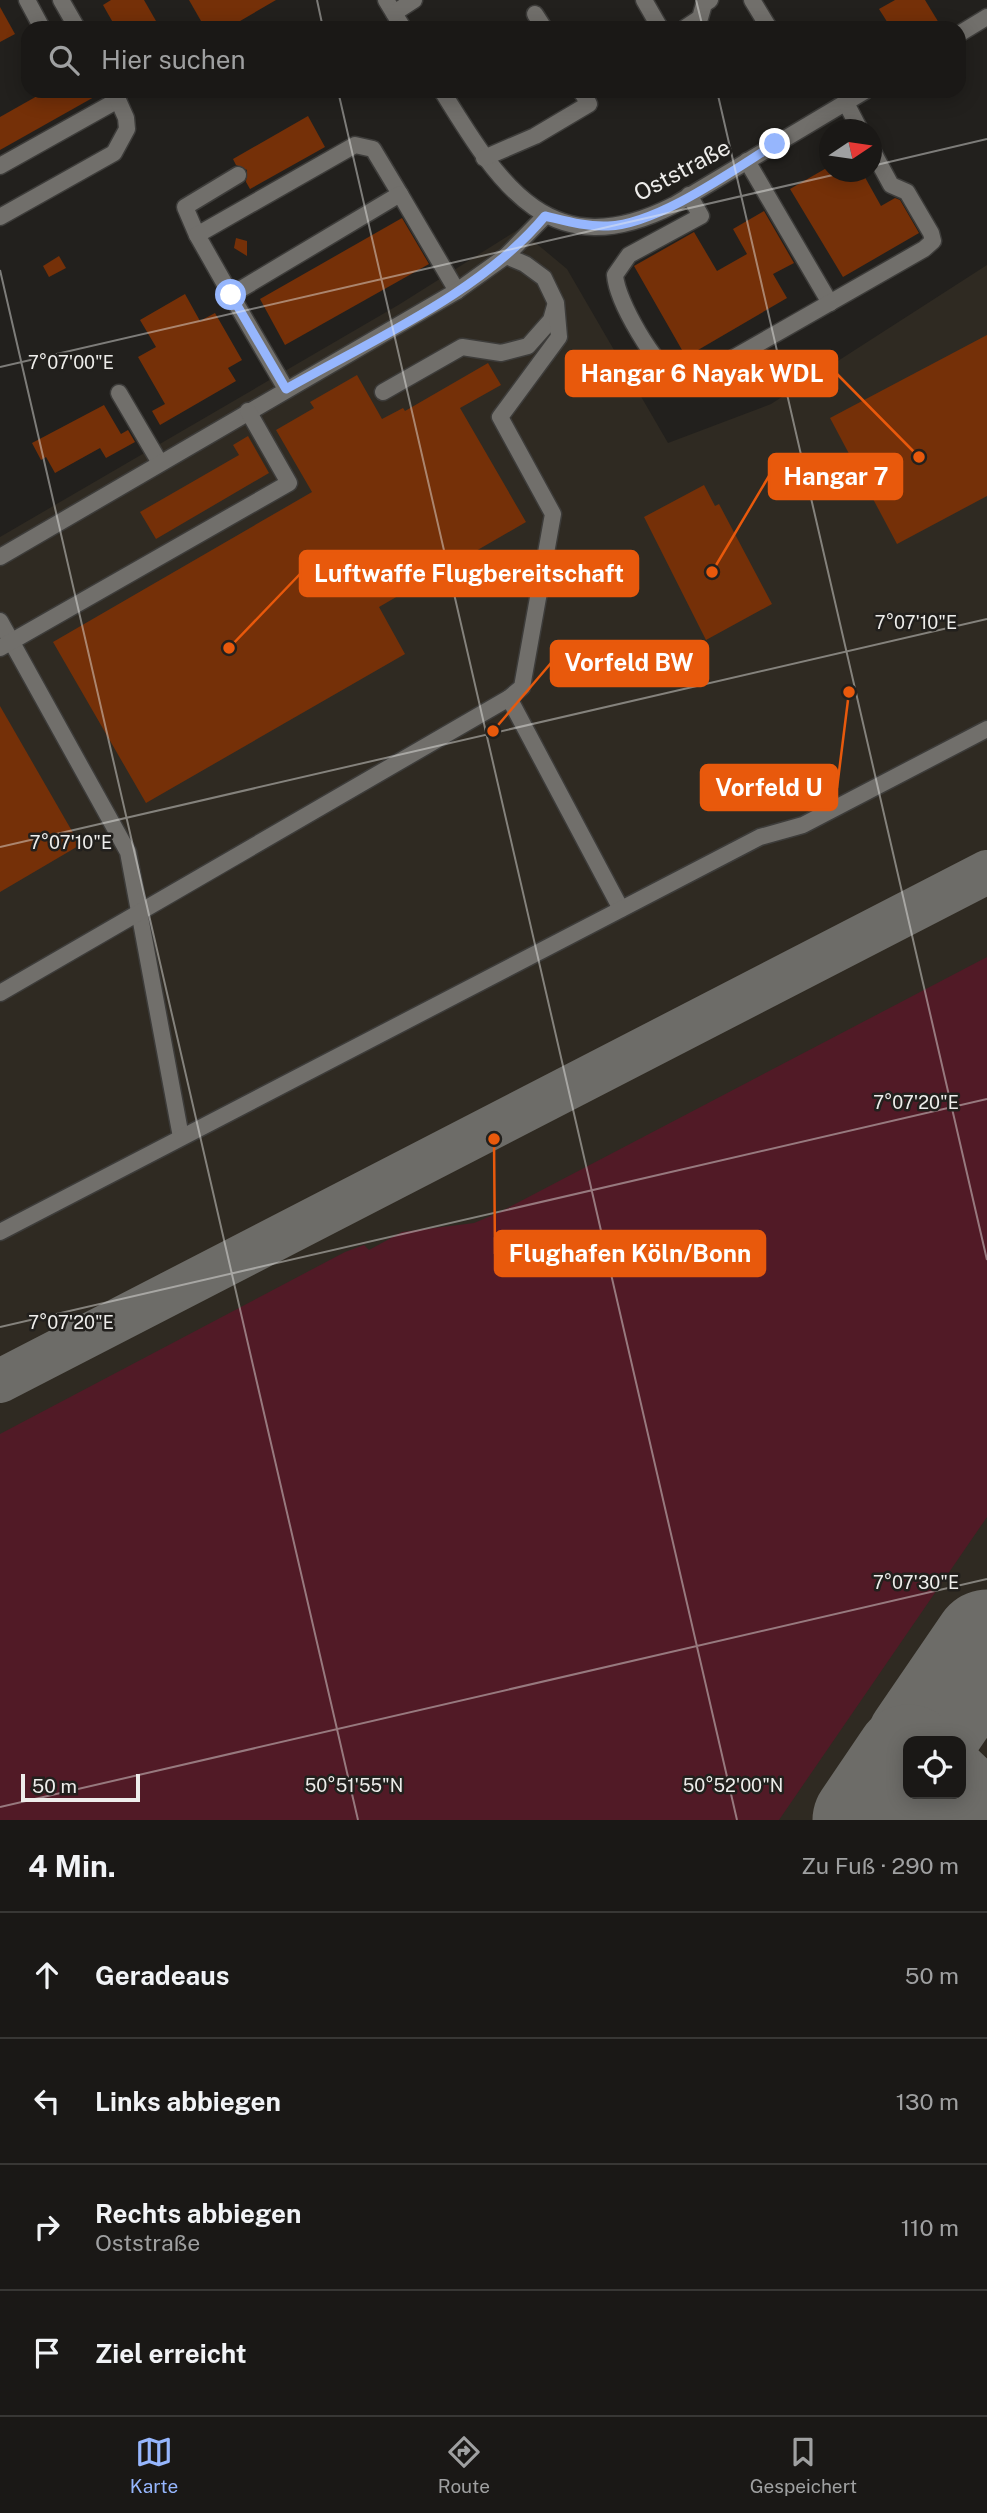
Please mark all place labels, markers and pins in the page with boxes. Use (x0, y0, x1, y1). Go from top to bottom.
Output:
callout: Hangar 6 Nayak WDL (566, 351, 837, 396)
callout: Hangar 7 (769, 454, 902, 499)
callout: Luftwaffe Flugbereitschaft (300, 551, 638, 596)
callout: Vorfeld BW (551, 641, 708, 686)
callout: Vorfeld U (701, 765, 837, 810)
callout: Flughafen Köln/Bonn (495, 1231, 765, 1276)

